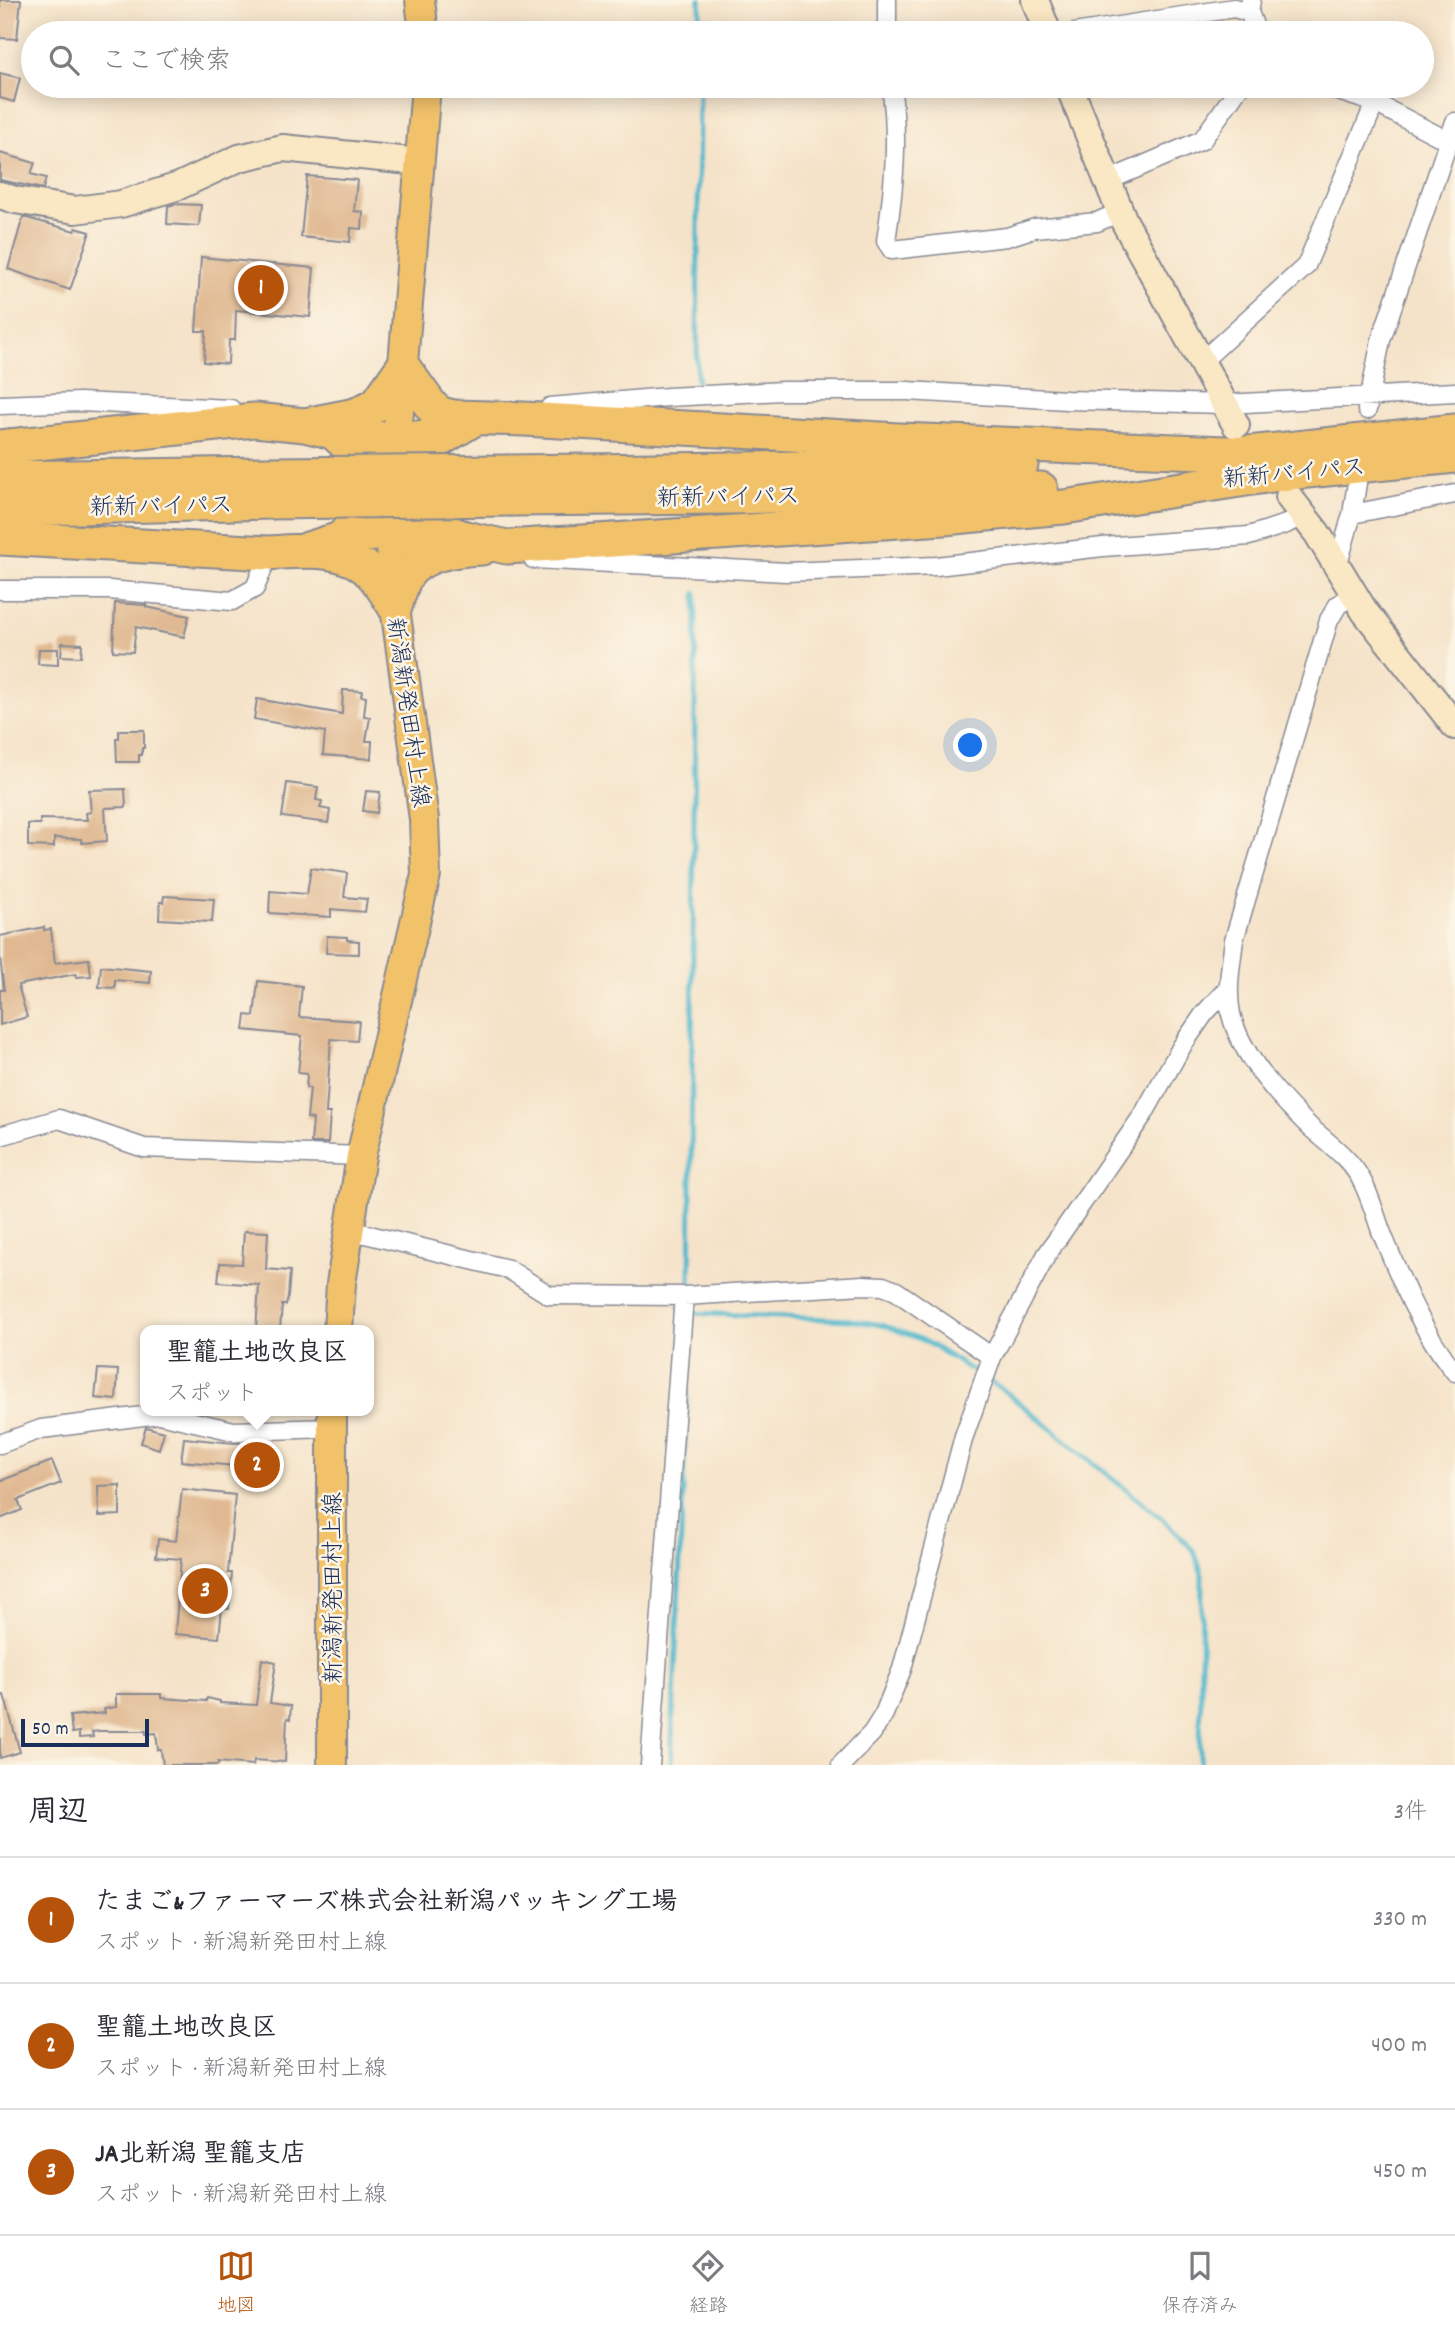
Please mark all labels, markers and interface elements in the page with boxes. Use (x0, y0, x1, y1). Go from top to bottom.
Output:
search box (21, 21, 1434, 98)
icon: search (45, 41, 83, 79)
text: ここで検索 (101, 44, 231, 81)
pin: 1 (238, 262, 284, 314)
street label: 新新バイパス (1221, 452, 1367, 498)
street label: 新新バイパス (656, 481, 800, 517)
street label: 新新バイパス (89, 490, 233, 526)
street label: 新潟新発田村上線 (376, 615, 436, 810)
your location (953, 728, 987, 762)
popup (140, 1325, 374, 1416)
text: 聖籠土地改良区 (166, 1336, 348, 1373)
text: スポット (166, 1379, 258, 1412)
pin: 2 (234, 1439, 280, 1491)
street label: 新潟新発田村上線 (318, 1492, 352, 1684)
pin: 3 (182, 1565, 228, 1617)
scale bar (21, 1716, 149, 1748)
text: 50 m (32, 1717, 69, 1744)
text: 周辺 (28, 1793, 88, 1836)
text: 3件 (1394, 1797, 1427, 1830)
text: たまご&ファーマーズ株式会社新潟パッキング工場 (95, 1885, 677, 1922)
text: 1 (48, 1904, 54, 1937)
text: 330 m (1373, 1904, 1427, 1937)
text: スポット · 新潟新発田村上線 (95, 1928, 387, 1961)
text: 聖籠土地改良区 (95, 2011, 277, 2048)
text: 2 (46, 2030, 56, 2063)
text: 400 m (1371, 2030, 1427, 2063)
text: スポット · 新潟新発田村上線 (95, 2054, 387, 2087)
text: JA北新潟 聖籠支店 (95, 2137, 307, 2174)
text: 3 (46, 2156, 56, 2189)
text: 450 m (1373, 2156, 1427, 2189)
text: スポット · 新潟新発田村上線 (95, 2180, 387, 2213)
tab: 地図 (217, 2247, 255, 2321)
tab: 経路 (689, 2247, 728, 2321)
tab: 保存済み (1162, 2247, 1238, 2321)

